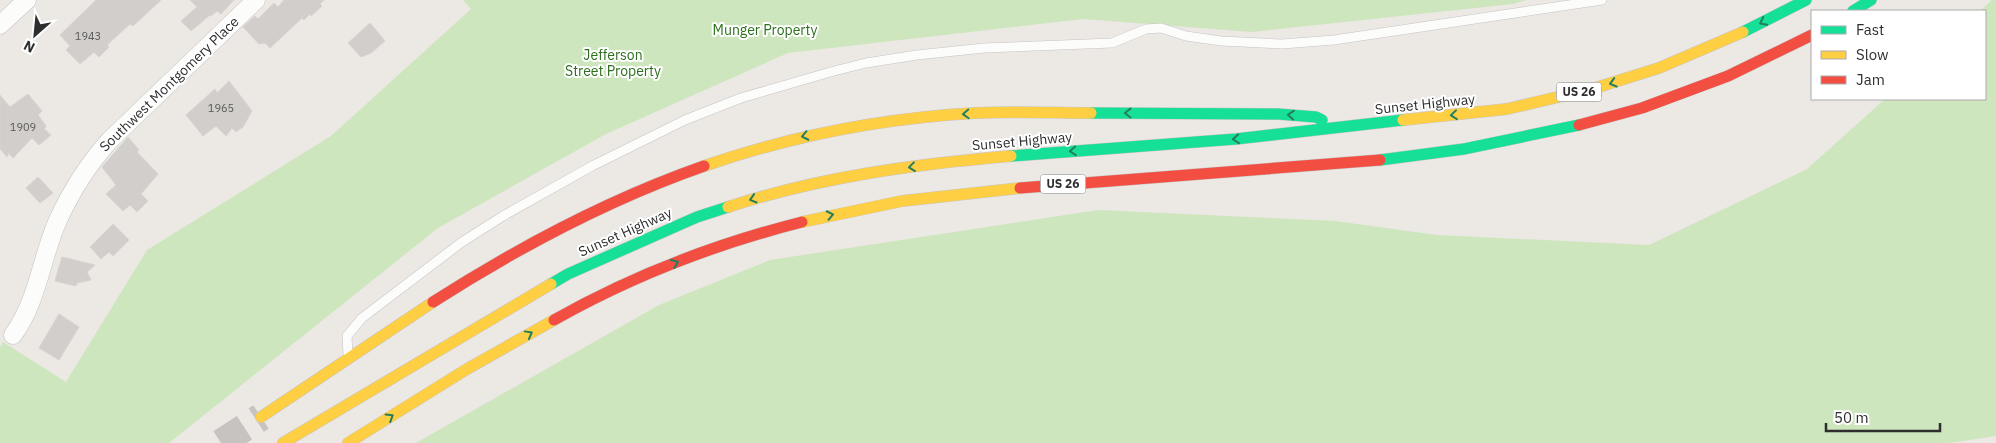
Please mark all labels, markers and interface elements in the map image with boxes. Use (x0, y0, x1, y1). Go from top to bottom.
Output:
north arrow (10, 10, 60, 60)
legend (1811, 10, 1986, 100)
street label: Southwest Montgomery Place (95, 12, 243, 155)
one-way arrow (1759, 16, 1768, 27)
text: Fast (1856, 20, 1884, 39)
park label: Munger Property (713, 21, 817, 39)
house number: 1943 (75, 29, 101, 43)
text: N (20, 36, 38, 57)
text: Slow (1856, 45, 1889, 64)
park label: Jefferson Street Property (565, 46, 661, 80)
text: Jam (1856, 70, 1885, 89)
one-way arrow (1608, 77, 1617, 88)
road number: US 26 (1556, 82, 1602, 101)
street label: Sunset Highway (1374, 90, 1476, 118)
house number: 1965 (208, 101, 234, 115)
one-way arrow (1124, 108, 1132, 118)
one-way arrow (962, 109, 970, 119)
one-way arrow (1449, 109, 1457, 120)
one-way arrow (1287, 110, 1295, 121)
house number: 1909 (10, 120, 36, 134)
street label: Sunset Highway (971, 128, 1073, 154)
one-way arrow (801, 130, 810, 141)
one-way arrow (1231, 133, 1239, 144)
one-way arrow (1069, 146, 1077, 157)
one-way arrow (907, 161, 915, 172)
road number: US 26 (1040, 174, 1086, 193)
one-way arrow (749, 194, 757, 204)
street label: Sunset Highway (575, 203, 675, 261)
one-way arrow (826, 211, 835, 221)
one-way arrow (670, 258, 679, 269)
one-way arrow (524, 331, 533, 341)
scale bar (1826, 400, 1940, 432)
text: 50 m (1834, 408, 1869, 427)
one-way arrow (384, 414, 393, 424)

